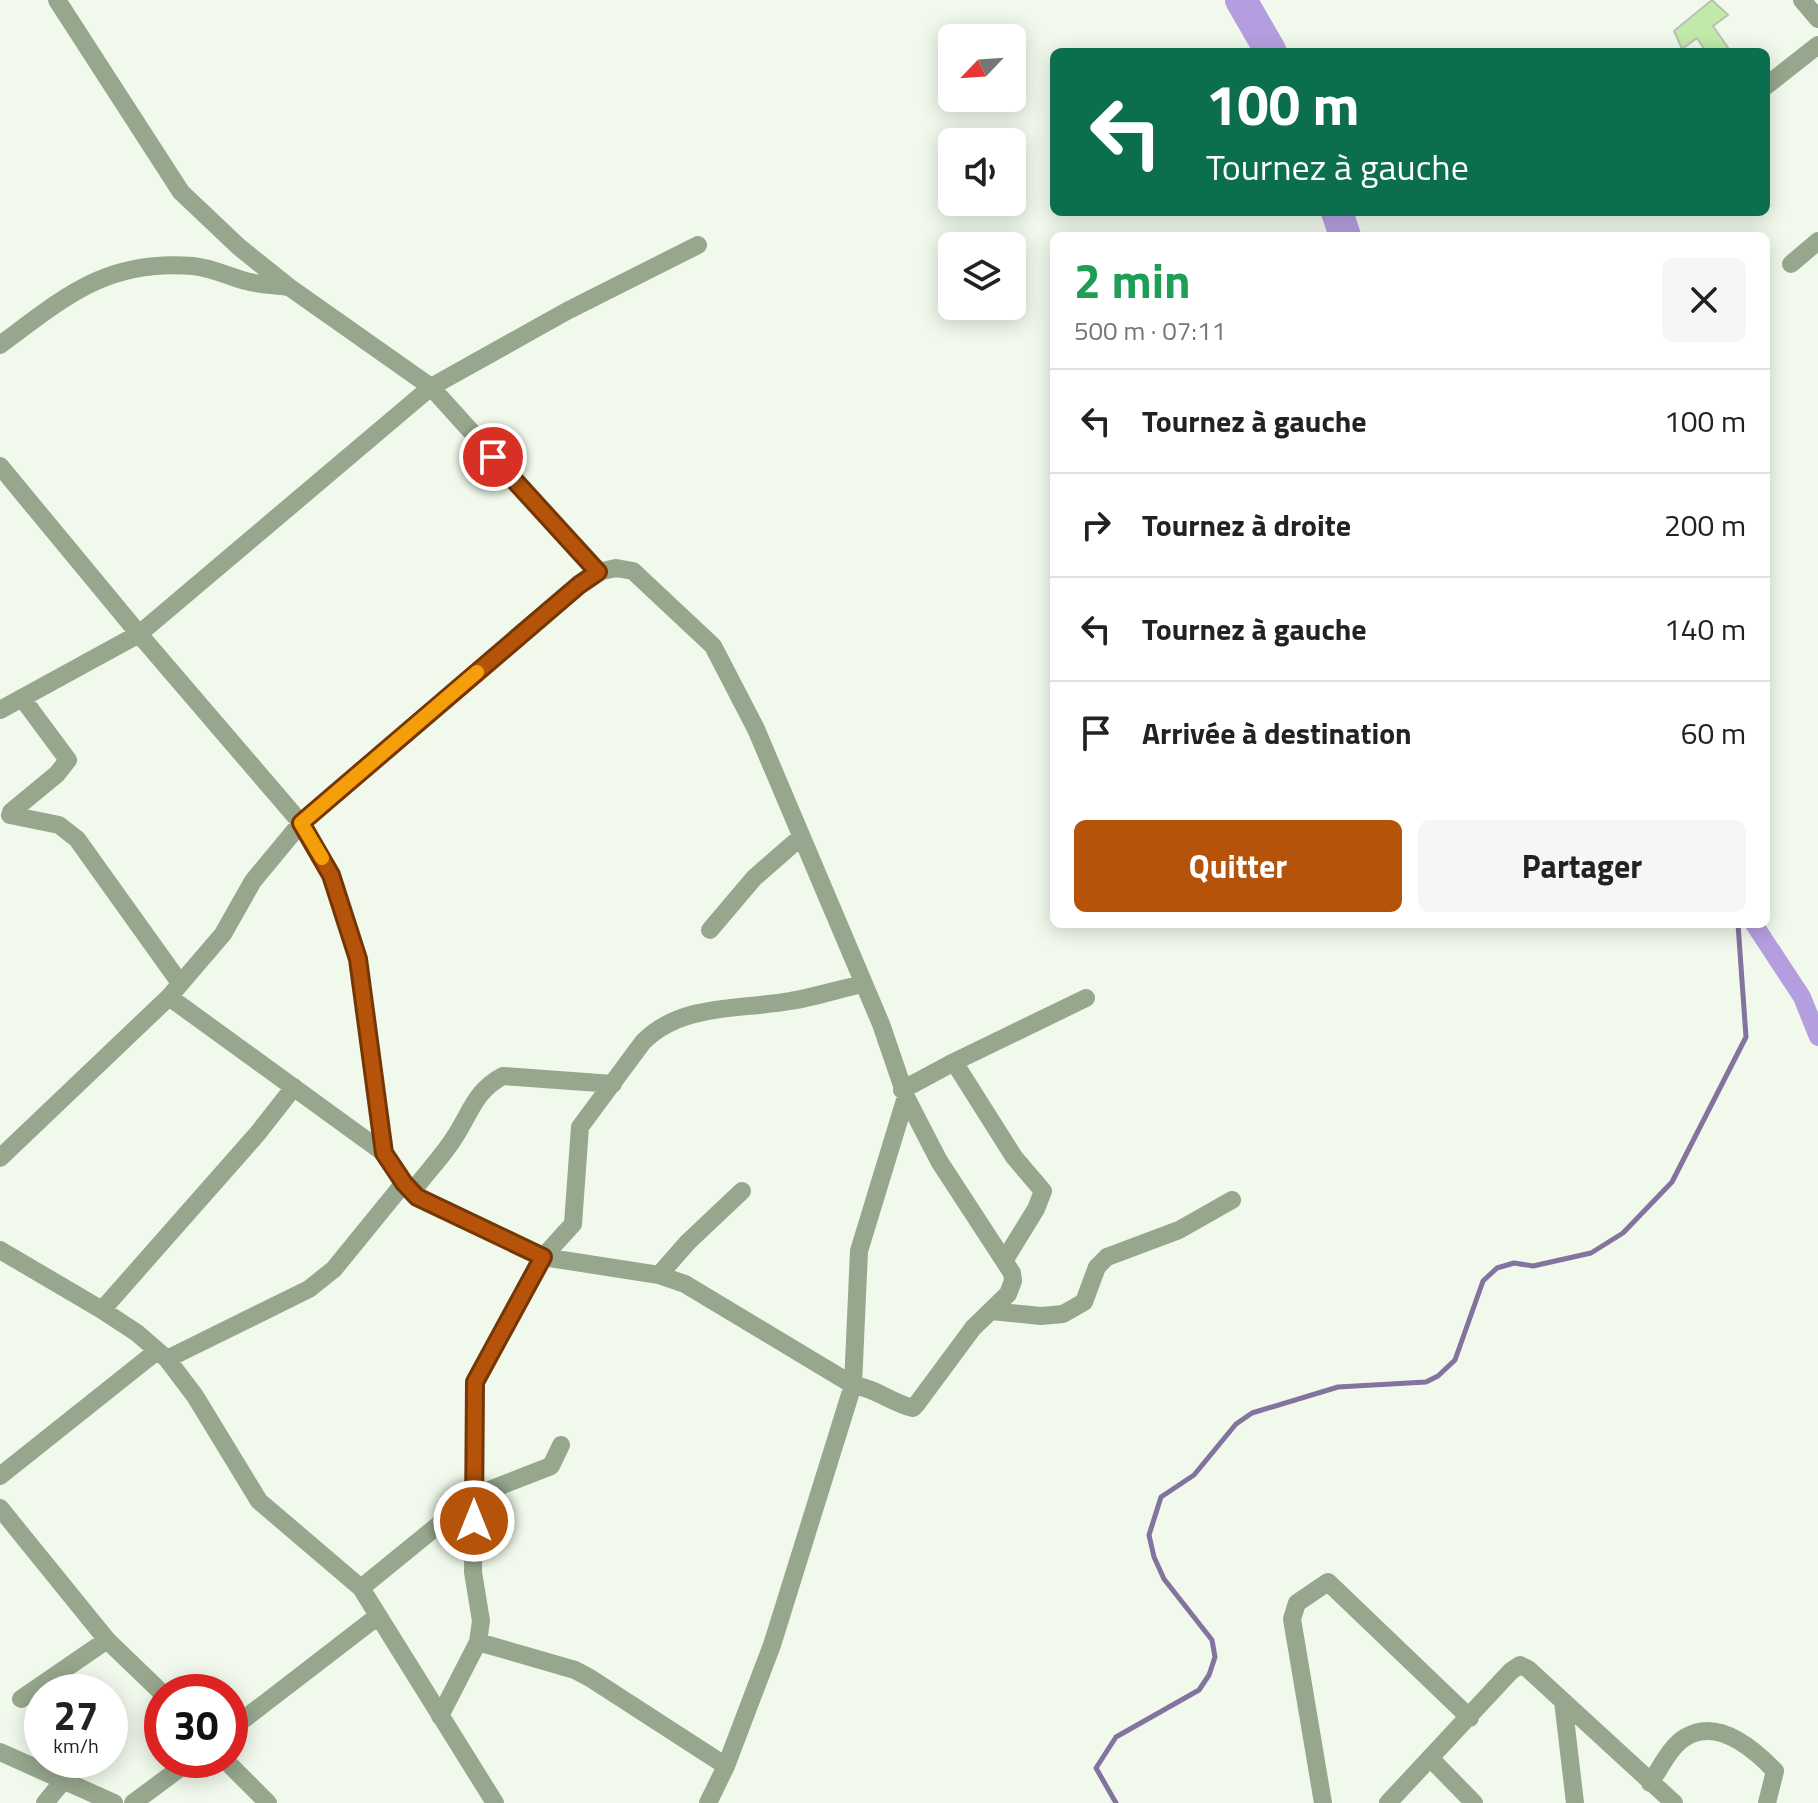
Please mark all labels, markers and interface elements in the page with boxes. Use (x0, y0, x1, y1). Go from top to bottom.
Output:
north arrow (938, 24, 1026, 112)
map controls (938, 24, 1026, 320)
text: 100 m (1206, 62, 1359, 147)
icon: left (1074, 80, 1178, 184)
button: sound (938, 128, 1026, 216)
text: Tournez à gauche (1206, 139, 1469, 194)
button: layers (938, 232, 1026, 320)
text: 2 min (1074, 244, 1191, 317)
button: close (1662, 258, 1746, 342)
text: 500 m · 07:11 (1074, 311, 1226, 350)
text: Tournez à gauche (1142, 398, 1367, 444)
text: 100 m (1664, 398, 1746, 444)
icon: left (1074, 399, 1118, 443)
pin (459, 423, 527, 491)
icon: arrive (471, 435, 515, 479)
text: Tournez à droite (1142, 502, 1351, 548)
text: 200 m (1664, 502, 1746, 548)
icon: right (1074, 503, 1118, 547)
text: Tournez à gauche (1142, 606, 1367, 652)
text: 140 m (1664, 606, 1746, 652)
icon: left (1074, 607, 1118, 651)
text: Arrivée à destination (1142, 710, 1412, 756)
text: 60 m (1681, 710, 1746, 756)
icon: arrive (1074, 711, 1118, 755)
button: Quitter (1074, 820, 1402, 912)
button: Partager (1418, 820, 1746, 912)
position arrow (432, 1479, 516, 1563)
speed limit sign: 30 (144, 1674, 248, 1778)
text: 27 (54, 1685, 98, 1746)
text: km/h (53, 1730, 99, 1761)

